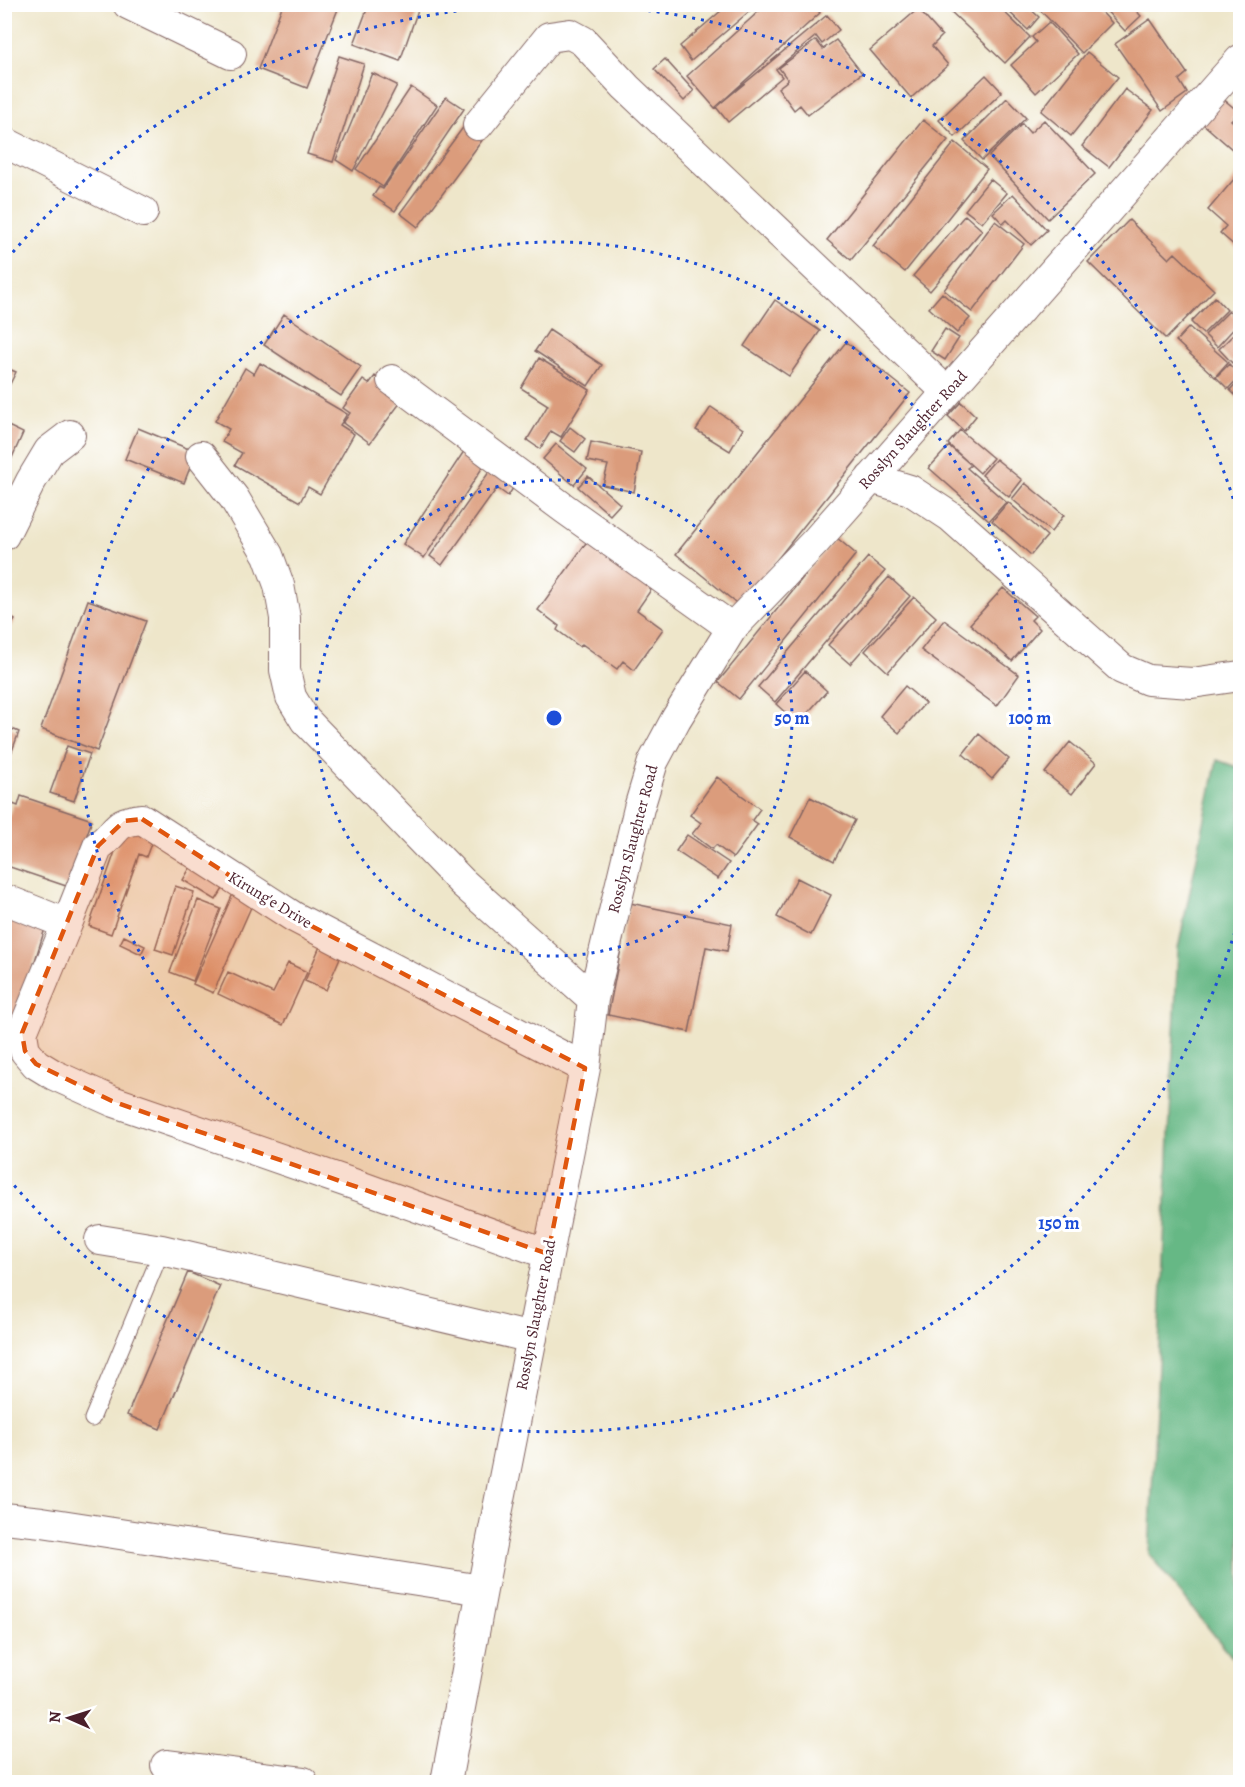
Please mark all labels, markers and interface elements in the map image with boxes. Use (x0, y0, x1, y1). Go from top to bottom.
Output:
street label: Rosslyn Slaughter Road (854, 365, 973, 494)
text: 50 m (775, 706, 809, 730)
text: 100 m (1009, 706, 1051, 730)
centre of rings (544, 708, 564, 728)
street label: Rosslyn Slaughter Road (603, 762, 664, 916)
street label: Kirung'e Drive (224, 866, 316, 934)
text: 150 m (1038, 1211, 1080, 1235)
street label: Rosslyn Slaughter Road (511, 1237, 561, 1392)
north arrow (39, 1688, 99, 1748)
text: N (44, 1711, 66, 1724)

